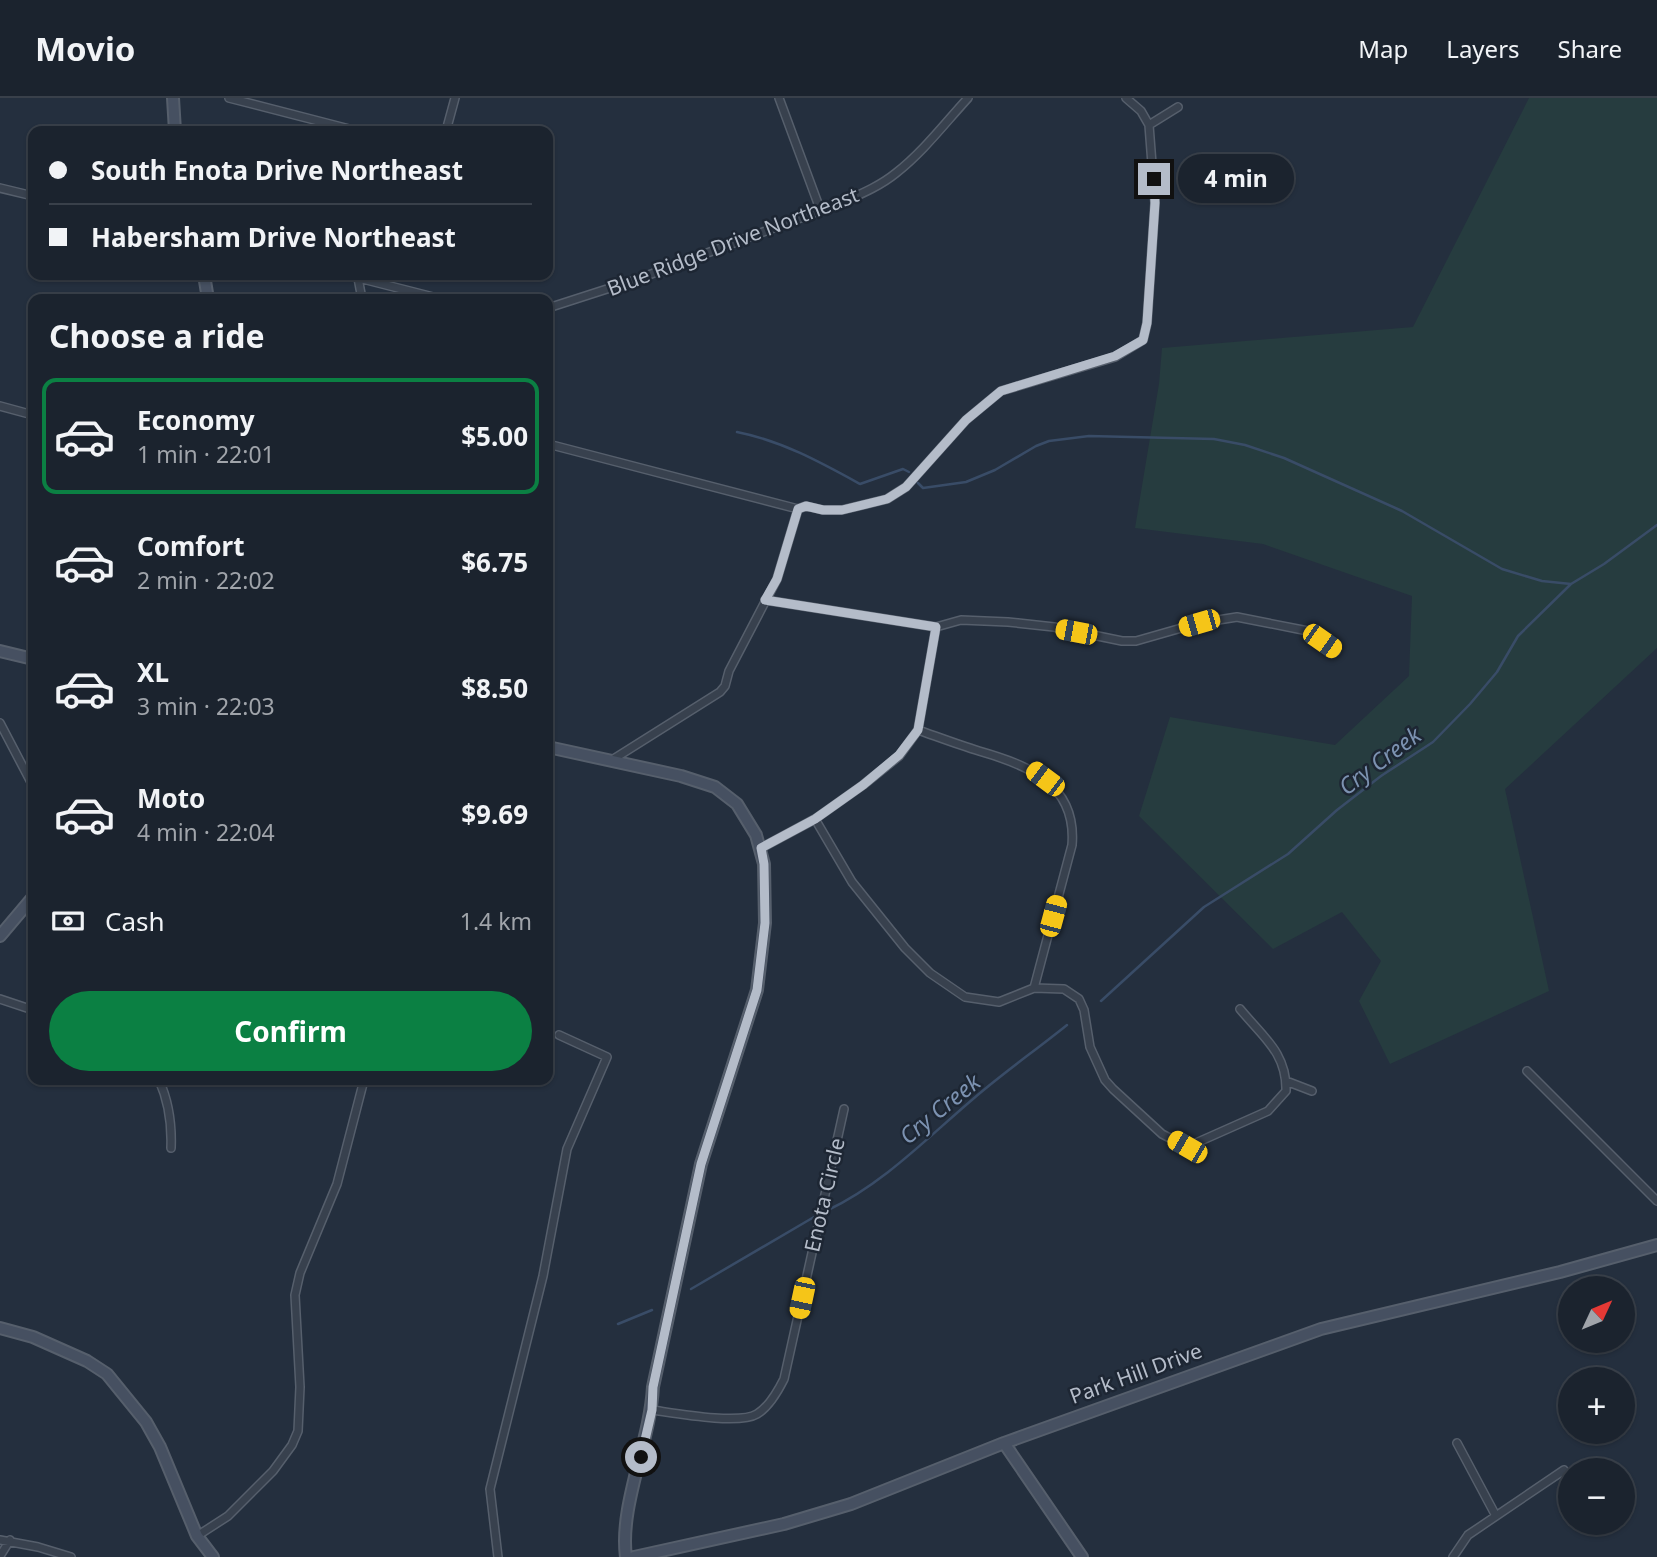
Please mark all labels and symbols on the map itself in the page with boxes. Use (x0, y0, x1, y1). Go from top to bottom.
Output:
callout: 4 min (1178, 154, 1294, 204)
route end (1138, 163, 1170, 195)
street label: Blue Ridge Drive Northeast (603, 180, 863, 302)
car (1176, 607, 1223, 639)
car (1054, 618, 1099, 646)
car (1299, 620, 1346, 662)
water label: Cry Creek (1331, 718, 1429, 802)
car (1022, 758, 1069, 800)
car (1038, 893, 1069, 939)
water label: Cry Creek (892, 1065, 988, 1151)
car (1164, 1127, 1211, 1167)
street label: Enota Circle (797, 1135, 851, 1255)
car (788, 1275, 817, 1321)
north arrow (1558, 1276, 1634, 1353)
street label: Park Hill Drive (1066, 1336, 1206, 1410)
route start (625, 1441, 657, 1473)

